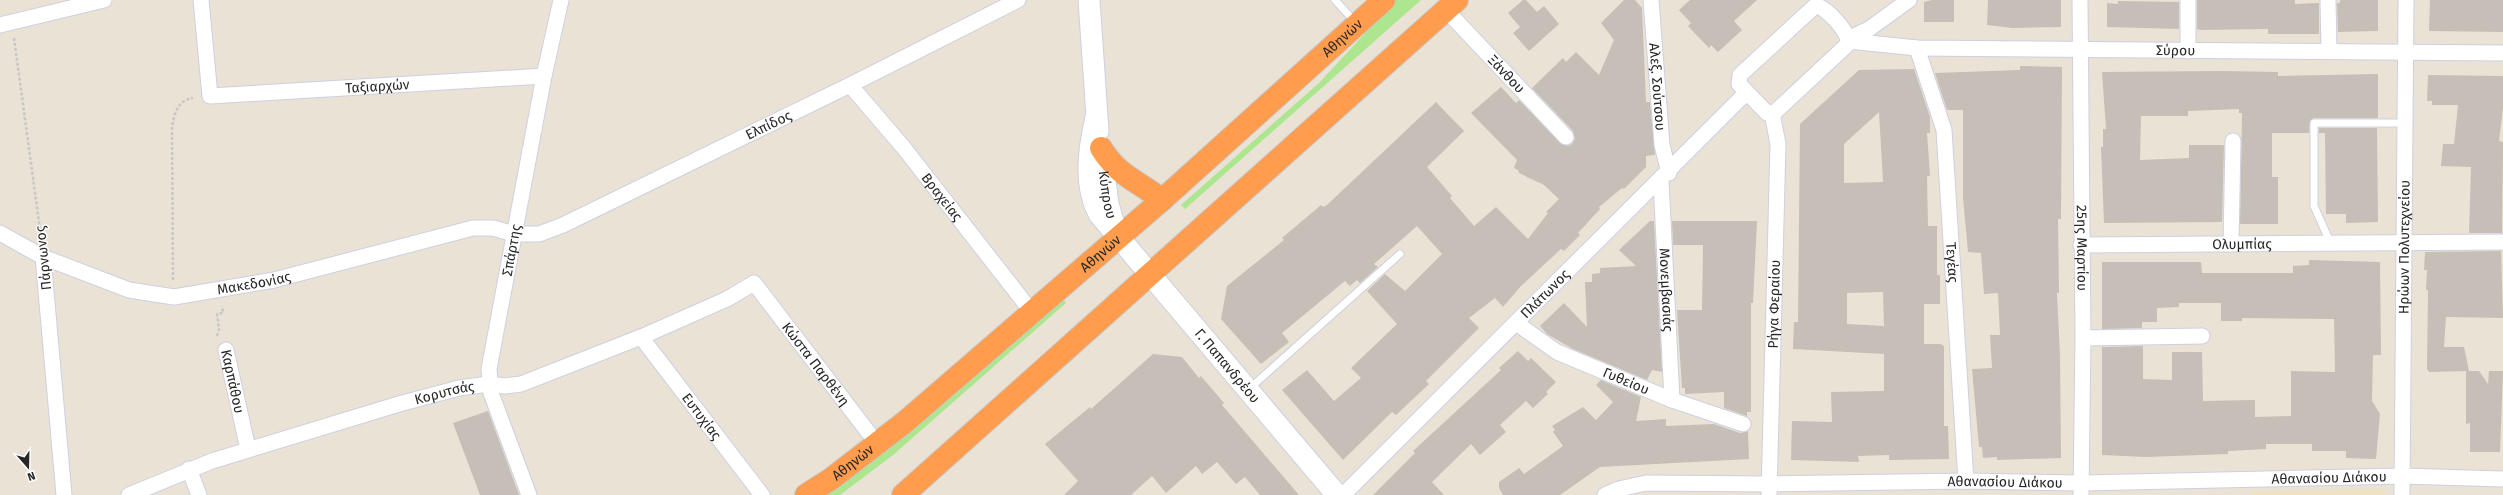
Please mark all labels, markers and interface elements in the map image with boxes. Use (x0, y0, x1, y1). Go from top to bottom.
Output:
street label: Αθηνών (1319, 15, 1366, 61)
street label: Αλεξ. Σούτσου (1645, 42, 1669, 131)
street label: Σύρου (2156, 42, 2195, 59)
street label: Ξάνθου (1484, 52, 1528, 97)
street label: Ταξιαρχών (345, 76, 410, 97)
street label: Ελπίδος (743, 107, 795, 144)
street label: Βραχείας (918, 170, 966, 225)
street label: Κύπρου (1095, 170, 1120, 221)
street label: Ηρώων Πολυτεχνείου (2395, 180, 2414, 314)
street label: 25ης Μαρτίου (2073, 205, 2091, 291)
street label: Σπάρτης (499, 222, 525, 277)
street label: Πάρνωνος (32, 224, 55, 291)
street label: Αθηνών (1077, 231, 1125, 276)
street label: Ολυμπίας (2212, 236, 2272, 253)
street label: Τεγέας (1942, 242, 1962, 284)
street label: Μονεμβασιάς (1655, 248, 1677, 333)
street label: Ρήγα Φεραίου (1765, 259, 1784, 349)
street label: Πλάτωνος (1517, 266, 1574, 322)
street label: Μακεδονίας (216, 268, 293, 299)
street label: Κώστα Παρθένη (778, 319, 853, 409)
street label: Γ. Παπανδρέου (1191, 325, 1263, 407)
street label: Καρπάθου (217, 348, 248, 415)
street label: Γυθείου (1600, 364, 1652, 398)
street label: Κορυτσάς (413, 378, 476, 408)
street label: Ευτυχίας (678, 390, 725, 444)
street label: Αθηνών (829, 441, 878, 484)
north arrow (8, 447, 48, 487)
street label: Αθανασίου Διάκου (2271, 468, 2387, 488)
text: N (26, 469, 37, 483)
street label: Αθανασίου Διάκου (1947, 473, 2063, 492)

